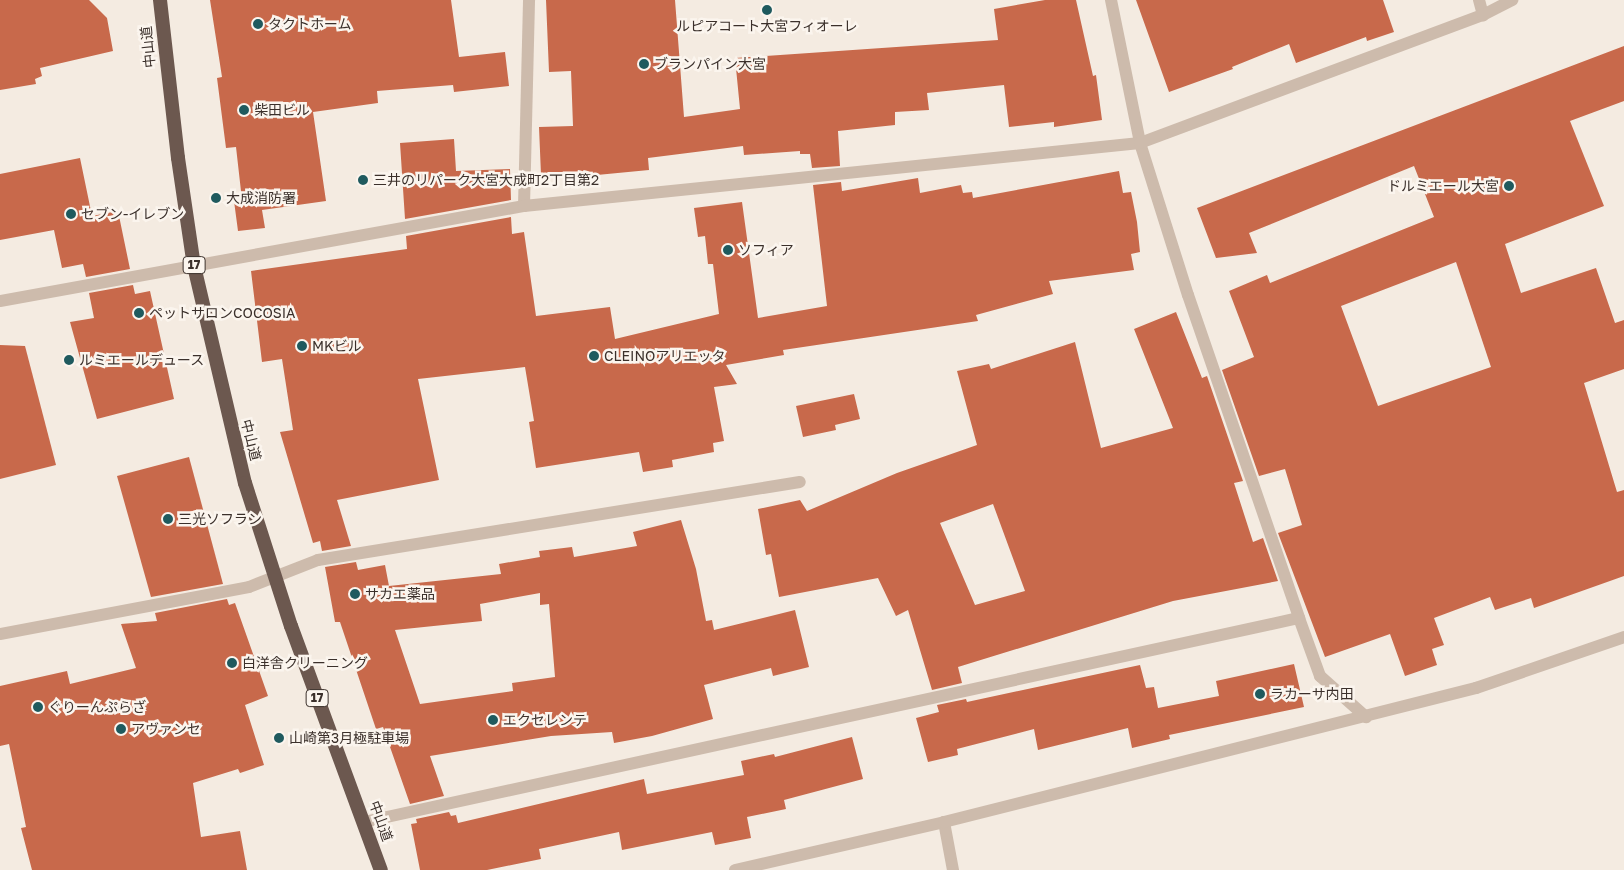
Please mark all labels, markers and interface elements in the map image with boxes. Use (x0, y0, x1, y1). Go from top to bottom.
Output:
marker: ルピアコート大宮フィオーレ (761, 4, 773, 16)
place label: タクトホーム (268, 16, 352, 32)
marker: タクトホーム (252, 18, 264, 30)
place label: ルピアコート大宮フィオーレ (676, 18, 858, 34)
street label: 中山道 (137, 25, 159, 69)
place label: ブランパイン大宮 (654, 56, 766, 72)
marker: ブランパイン大宮 (638, 58, 650, 70)
place label: 柴田ビル (254, 102, 310, 118)
marker: 柴田ビル (238, 104, 250, 116)
place label: 三井のリパーク大宮大成町2丁目第2 (373, 172, 599, 188)
marker: 三井のリパーク大宮大成町2丁目第2 (357, 174, 369, 186)
place label: ドルミエール大宮 (1387, 178, 1499, 194)
marker: ドルミエール大宮 (1503, 180, 1515, 192)
place label: 大成消防署 (226, 190, 296, 206)
marker: 大成消防署 (210, 192, 222, 204)
place label: セブン-イレブン (81, 206, 184, 222)
marker: セブン-イレブン (65, 208, 77, 220)
place label: ソフィア (738, 242, 794, 258)
marker: ソフィア (722, 244, 734, 256)
road number: 17 (182, 256, 206, 274)
place label: ペットサロンCOCOSIA (149, 305, 295, 321)
marker: ペットサロンCOCOSIA (133, 307, 145, 319)
place label: MKビル (312, 338, 362, 354)
marker: MKビル (296, 340, 308, 352)
place label: CLEINOアリエッタ (604, 348, 725, 364)
marker: CLEINOアリエッタ (588, 350, 600, 362)
place label: ルミエールデュース (79, 352, 205, 368)
marker: ルミエールデュース (63, 354, 75, 366)
street label: 中山道 (238, 418, 264, 462)
place label: 三光ソフラン (178, 511, 262, 527)
marker: 三光ソフラン (162, 513, 174, 525)
place label: サカエ薬品 (365, 586, 435, 602)
marker: サカエ薬品 (349, 588, 361, 600)
place label: 白洋舎クリーニング (242, 655, 368, 671)
marker: 白洋舎クリーニング (226, 657, 238, 669)
place label: ラカーサ内田 (1270, 686, 1354, 702)
road number: 17 (304, 688, 330, 708)
marker: ラカーサ内田 (1254, 688, 1266, 700)
place label: ぐりーんぷらざ (48, 699, 146, 715)
marker: ぐりーんぷらざ (32, 701, 44, 713)
place label: エクセレンテ (503, 712, 587, 728)
marker: エクセレンテ (487, 714, 499, 726)
place label: アヴァンセ (131, 721, 201, 737)
marker: アヴァンセ (115, 723, 127, 735)
place label: 山崎第3月極駐車場 (289, 730, 409, 746)
marker: 山崎第3月極駐車場 (273, 732, 285, 744)
street label: 中山道 (366, 798, 396, 844)

